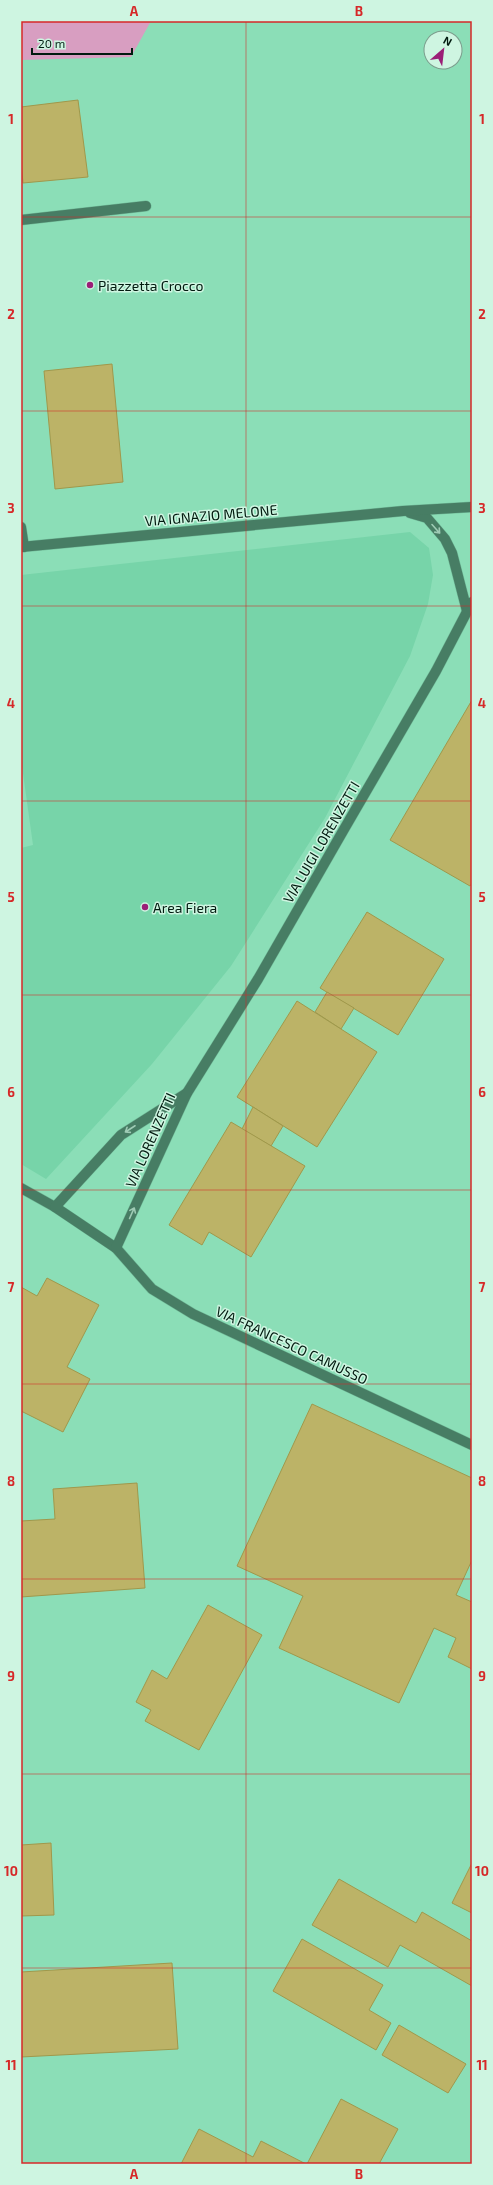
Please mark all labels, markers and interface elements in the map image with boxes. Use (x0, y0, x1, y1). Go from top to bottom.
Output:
text: A (130, 3, 139, 19)
text: B (355, 3, 363, 19)
scale bar (32, 30, 132, 56)
north arrow (423, 30, 463, 70)
text: N (441, 33, 455, 48)
text: 20 m (38, 36, 65, 50)
text: 1 (8, 111, 14, 127)
text: 1 (479, 111, 485, 127)
place label: Piazzetta Crocco (98, 277, 204, 294)
marker: Piazzetta Crocco (85, 280, 95, 290)
text: 2 (7, 306, 15, 322)
text: 2 (478, 306, 486, 322)
text: 3 (7, 500, 15, 516)
text: 3 (478, 500, 486, 516)
street label: VIA IGNAZIO MELONE (144, 501, 278, 529)
one-way arrow (431, 523, 440, 533)
text: 4 (7, 695, 15, 711)
text: 4 (478, 695, 486, 711)
street label: VIA LUIGI LORENZETTI (279, 778, 363, 906)
text: 5 (7, 889, 15, 905)
text: 5 (478, 889, 486, 905)
place label: Area Fiera (153, 899, 217, 916)
marker: Area Fiera (140, 902, 150, 912)
text: 6 (7, 1084, 15, 1100)
text: 6 (478, 1084, 486, 1100)
street label: VIA LORENZETTI (121, 1090, 179, 1190)
one-way arrow (124, 1126, 136, 1134)
one-way arrow (129, 1207, 137, 1219)
text: 7 (8, 1279, 15, 1295)
text: 7 (479, 1279, 486, 1295)
street label: VIA FRANCESCO CAMUSSO (213, 1302, 371, 1388)
text: 8 (7, 1473, 15, 1489)
text: 8 (478, 1473, 486, 1489)
text: 9 (7, 1668, 15, 1684)
text: 9 (478, 1668, 486, 1684)
text: 10 (4, 1863, 18, 1879)
text: 10 (475, 1863, 489, 1879)
text: 11 (5, 2057, 17, 2073)
text: 11 (476, 2057, 488, 2073)
text: A (130, 2166, 139, 2182)
text: B (355, 2166, 363, 2182)

